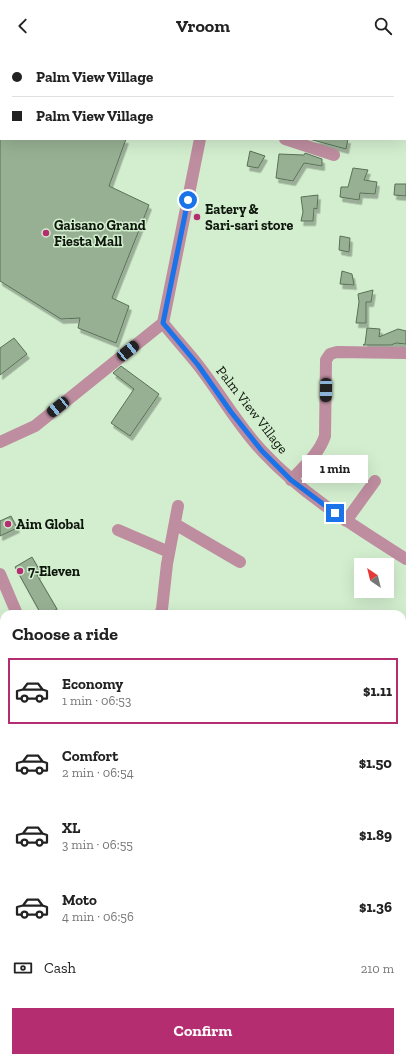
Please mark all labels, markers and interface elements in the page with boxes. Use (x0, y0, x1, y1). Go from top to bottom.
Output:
icon: back (12, 15, 34, 37)
text: Vroom (176, 15, 230, 37)
icon: search (372, 15, 394, 37)
text: Palm View Village (36, 68, 153, 86)
text: Palm View Village (36, 107, 153, 125)
route start (179, 191, 197, 209)
place label: Eatery & Sari-sari store (205, 201, 294, 234)
marker: Eatery & Sari-sari store (192, 212, 202, 222)
place label: Gaisano Grand Fiesta Mall (54, 217, 146, 250)
marker: Gaisano Grand Fiesta Mall (41, 228, 51, 238)
car (115, 339, 141, 363)
street label: Palm View Village (212, 363, 292, 458)
car (320, 378, 332, 402)
car (45, 395, 71, 419)
callout: 1 min (302, 455, 368, 483)
text: 1 min (320, 461, 350, 476)
route end (326, 504, 344, 522)
place label: Aim Global (16, 516, 84, 533)
marker: Aim Global (3, 519, 13, 529)
north arrow (354, 558, 394, 598)
map controls (354, 558, 394, 598)
place label: 7-Eleven (28, 563, 81, 580)
marker: 7-Eleven (15, 566, 25, 576)
text: Choose a ride (12, 623, 118, 645)
icon: car (14, 673, 50, 709)
text: Economy (62, 675, 123, 693)
text: $1.11 (363, 682, 392, 700)
text: 1 min · 06:53 (62, 693, 131, 708)
icon: car (14, 745, 50, 781)
text: Comfort (62, 747, 118, 765)
text: $1.50 (359, 754, 392, 772)
text: 2 min · 06:54 (62, 765, 134, 780)
icon: car (14, 817, 50, 853)
text: XL (62, 819, 80, 837)
text: $1.89 (359, 826, 392, 844)
text: 3 min · 06:55 (62, 837, 133, 852)
icon: car (14, 889, 50, 925)
text: Moto (62, 891, 97, 909)
text: $1.36 (359, 898, 392, 916)
text: 4 min · 06:56 (62, 909, 134, 924)
icon: cash (12, 957, 34, 979)
text: Cash (44, 959, 76, 977)
text: 210 m (361, 961, 394, 976)
button: Confirm (12, 1008, 394, 1054)

